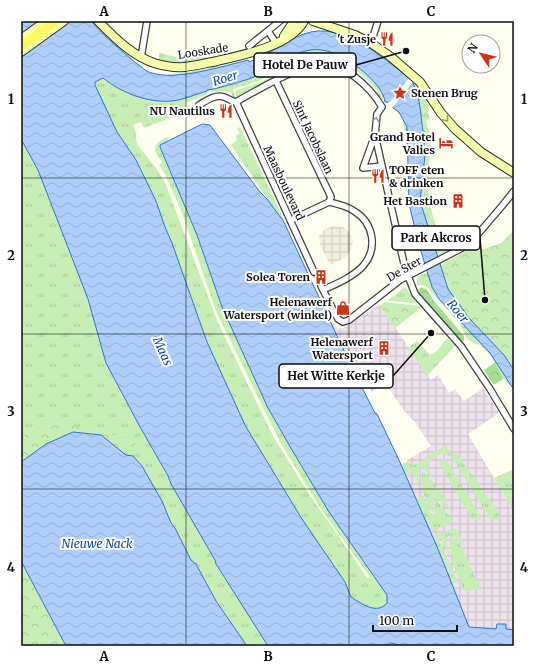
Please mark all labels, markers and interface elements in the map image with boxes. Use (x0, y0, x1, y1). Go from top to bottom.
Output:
text: A (98, 3, 109, 20)
text: B (263, 3, 273, 20)
text: C (427, 3, 436, 20)
restaurant icon: 't Zusje (379, 31, 395, 47)
place label: 't Zusje (337, 32, 376, 46)
north arrow (461, 34, 501, 74)
street label: Looskade (177, 40, 229, 62)
text: N (465, 40, 481, 56)
callout: Hotel De Pauw (254, 53, 356, 77)
text: Hotel De Pauw (262, 57, 348, 72)
water label: Roer (211, 67, 240, 89)
place icon: Stenen Brug (392, 85, 408, 101)
place label: Stenen Brug (411, 86, 478, 100)
text: 1 (8, 91, 14, 108)
text: 1 (521, 91, 527, 108)
street label: Sint Jacobslaan (290, 98, 337, 177)
restaurant icon: NU Nautilus (218, 103, 234, 119)
place label: NU Nautilus (150, 104, 215, 118)
one-way arrow (441, 114, 448, 121)
one-way arrow (371, 117, 380, 123)
place label: Grand Hotel Valies (370, 130, 435, 157)
hotel icon: Grand Hotel Valies (438, 135, 454, 151)
street label: Maasboulevard (261, 143, 308, 223)
place label: TOFF eten & drinken (389, 163, 445, 190)
restaurant icon: TOFF eten & drinken (370, 168, 386, 184)
building icon: Het Bastion (450, 193, 466, 209)
place label: Het Bastion (383, 194, 448, 208)
callout: Park Akcros (392, 226, 480, 250)
text: Park Akcros (400, 230, 472, 245)
text: 2 (7, 247, 15, 264)
text: 2 (520, 247, 528, 264)
street label: De Ster (384, 253, 424, 285)
building icon: Solea Toren (313, 269, 329, 285)
place label: Solea Toren (246, 270, 311, 284)
place label: Helenawerf Watersport (winkel) (223, 295, 333, 322)
water label: Roer (444, 296, 473, 326)
shop icon: Helenawerf Watersport (winkel) (335, 300, 351, 316)
water label: Maas (150, 333, 176, 368)
place label: Helenawerf Watersport (310, 335, 374, 362)
building icon: Helenawerf Watersport (376, 340, 392, 356)
callout: Het Witte Kerkje (279, 364, 393, 388)
text: Het Witte Kerkje (287, 368, 385, 383)
text: 3 (7, 403, 15, 420)
text: 3 (520, 403, 528, 420)
water label: Nieuwe Nack (61, 536, 133, 551)
text: 4 (7, 559, 16, 576)
text: 4 (520, 559, 529, 576)
scale bar (373, 607, 457, 633)
text: 100 m (379, 613, 414, 628)
text: A (98, 648, 109, 665)
text: B (263, 648, 273, 665)
text: C (427, 648, 436, 665)

